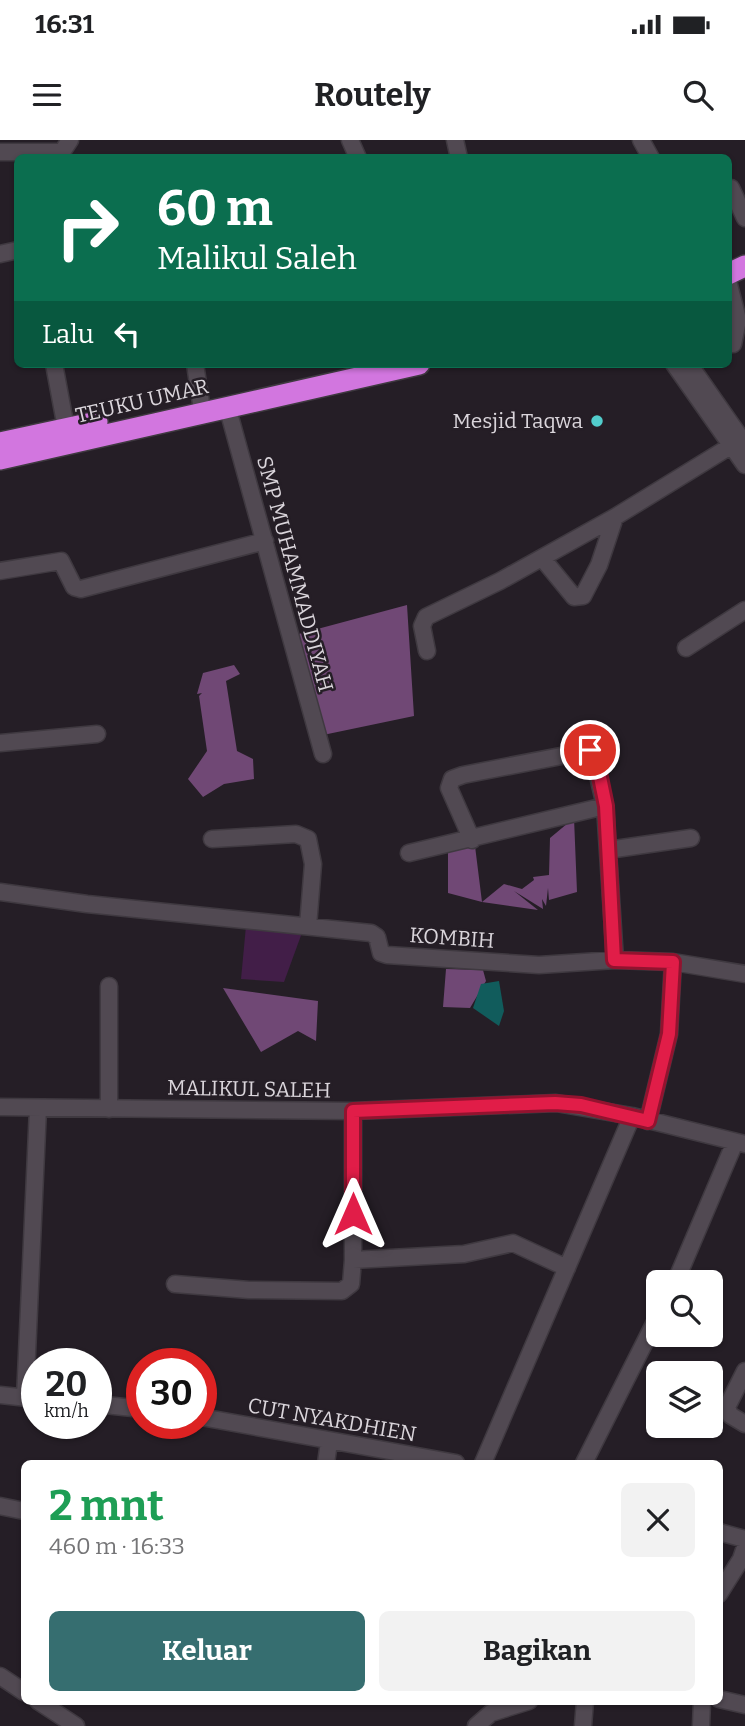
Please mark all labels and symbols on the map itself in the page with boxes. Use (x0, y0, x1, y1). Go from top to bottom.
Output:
street label: TEUKU UMAR (73, 373, 211, 429)
place label: Mesjid Taqwa (452, 408, 584, 434)
marker: Mesjid Taqwa (589, 413, 605, 429)
street label: SMP MUHAMMADDIYAH (251, 453, 339, 695)
pin (560, 720, 620, 780)
street label: KOMBIH (409, 922, 495, 954)
street label: MALIKUL SALEH (167, 1075, 331, 1103)
position arrow (316, 1177, 390, 1251)
speed limit sign: 30 (126, 1348, 217, 1439)
street label: CUT NYAKDHIEN (246, 1392, 418, 1448)

